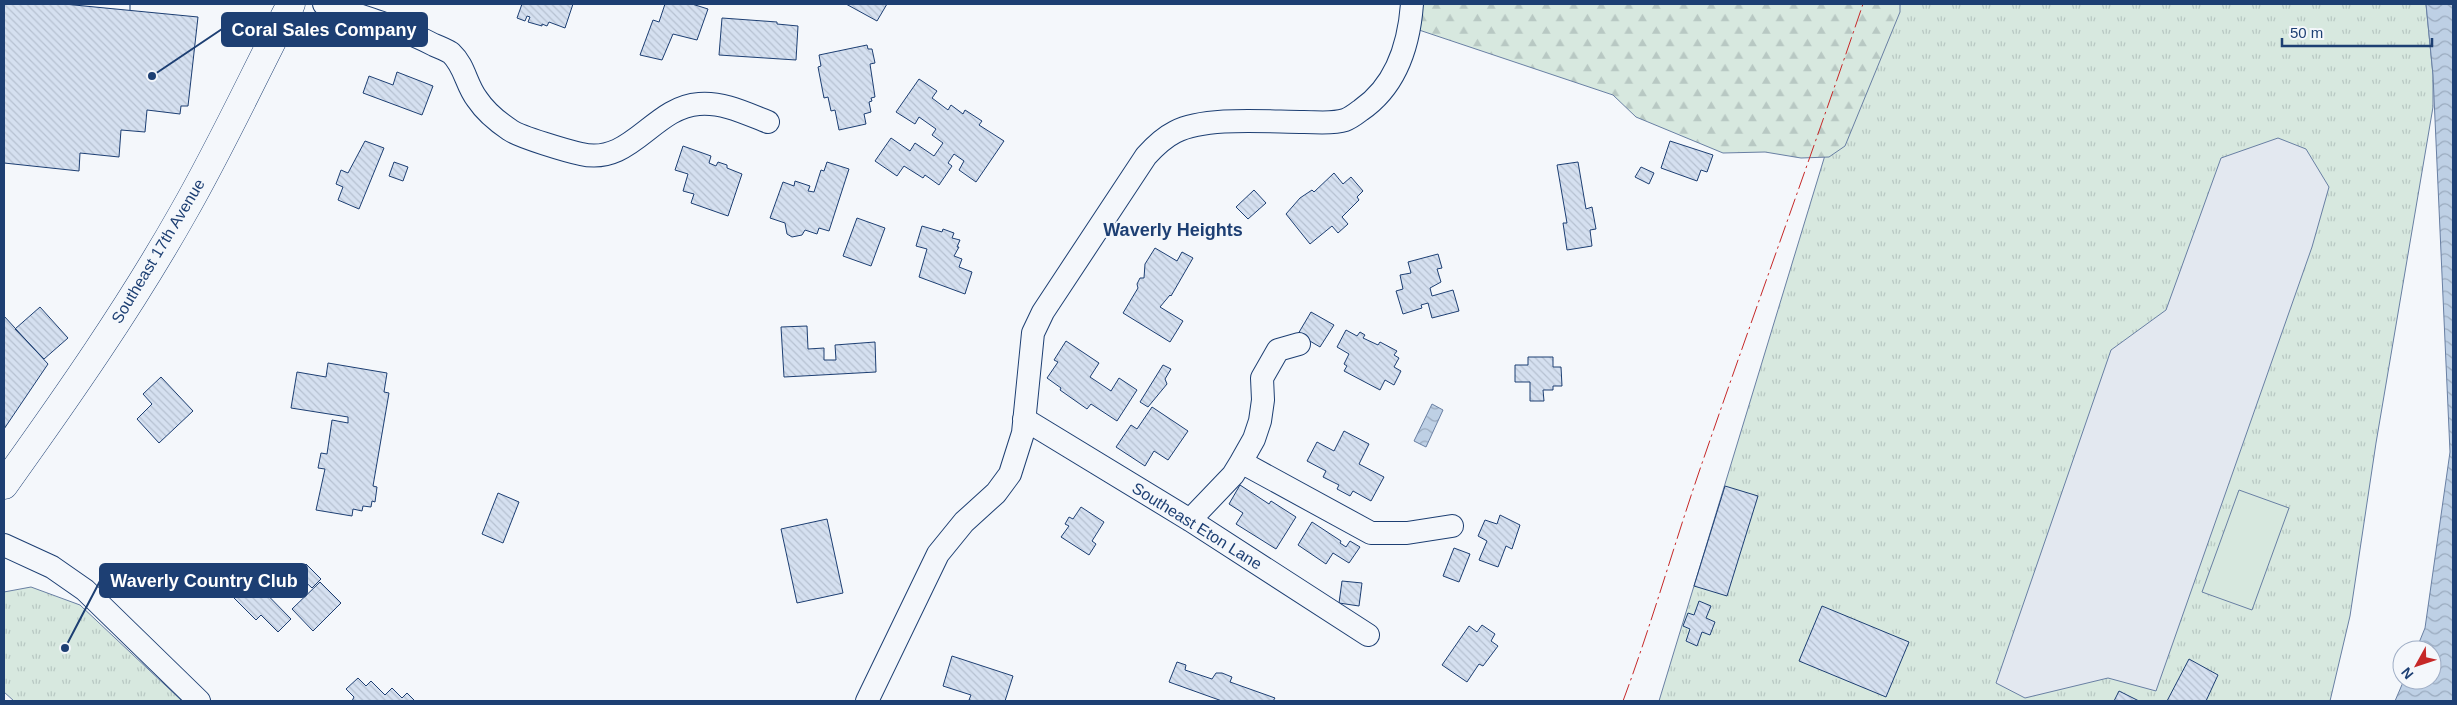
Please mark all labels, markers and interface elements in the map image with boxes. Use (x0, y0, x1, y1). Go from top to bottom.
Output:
callout: Coral Sales Company (222, 13, 427, 46)
scale bar (2282, 15, 2432, 47)
text: Coral Sales Company (231, 20, 417, 40)
text: 50 m (2290, 24, 2323, 41)
street label: Southeast 17th Avenue (108, 176, 208, 326)
district label: Waverly Heights (1103, 220, 1243, 240)
street label: Southeast Eton Lane (1129, 479, 1265, 573)
callout: Waverly Country Club (100, 564, 307, 597)
text: Waverly Country Club (110, 571, 298, 591)
north arrow (2392, 640, 2442, 690)
text: N (2398, 664, 2416, 682)

